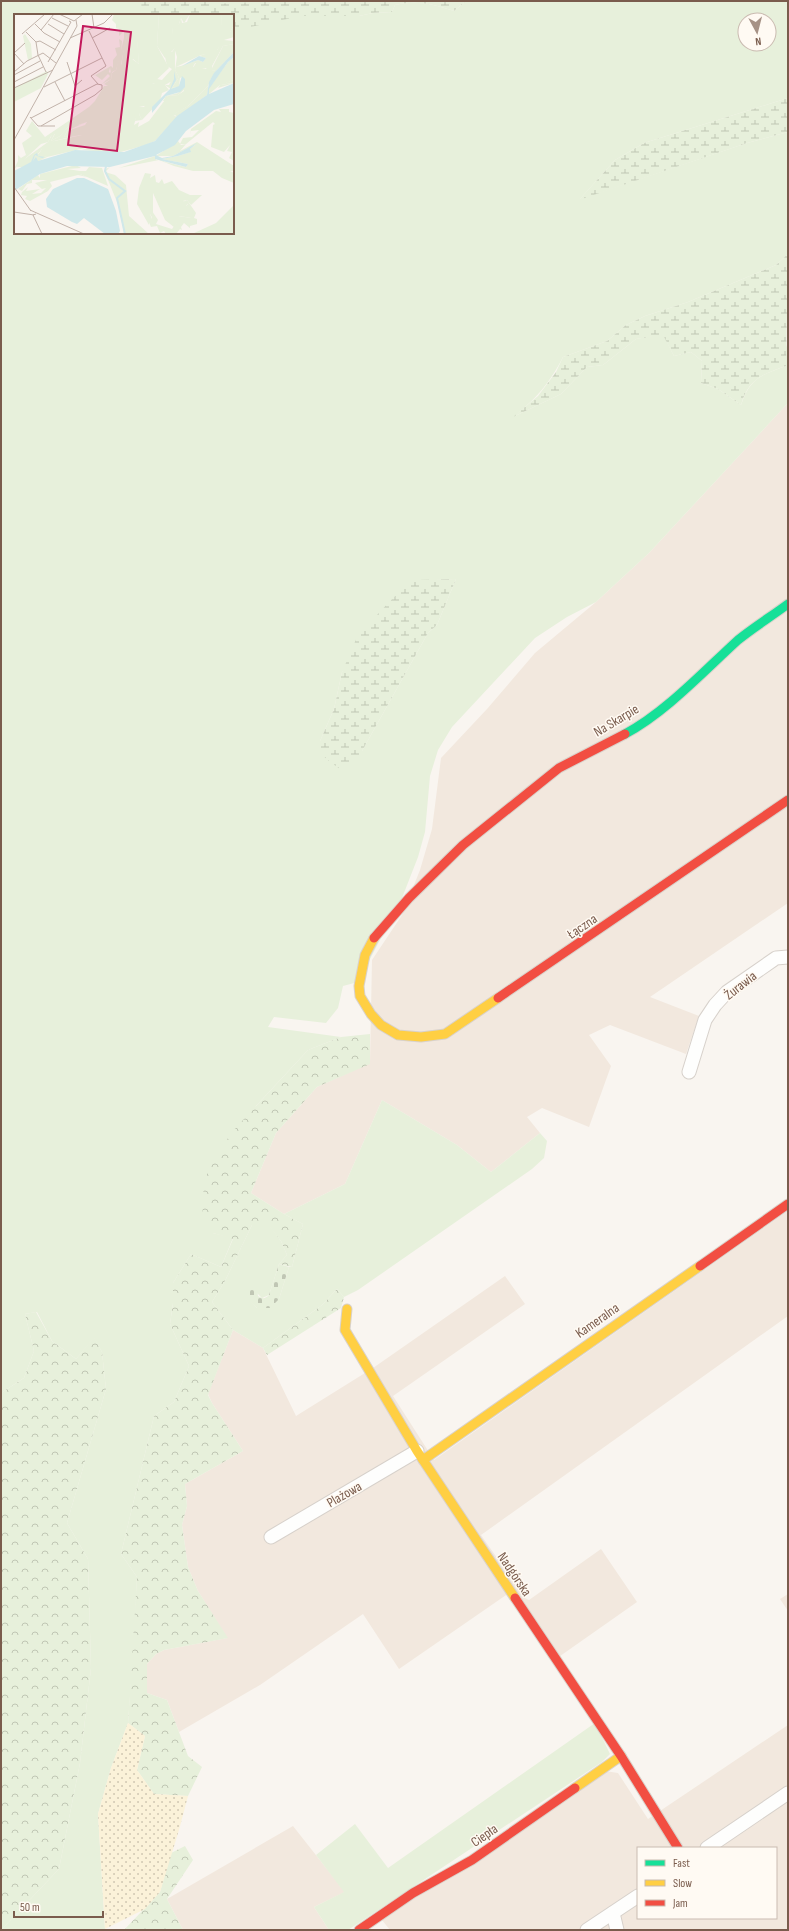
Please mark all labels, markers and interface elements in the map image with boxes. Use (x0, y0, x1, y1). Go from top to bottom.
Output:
north arrow (737, 12, 777, 52)
inset map (14, 14, 234, 234)
text: N (754, 35, 762, 48)
street label: Na Skarpie (591, 700, 642, 740)
street label: Łączna (563, 910, 600, 943)
street label: Żurawia (721, 967, 760, 1003)
street label: Kameralna (572, 1299, 622, 1342)
street label: Plażowa (324, 1478, 365, 1511)
street label: Nadgórska (494, 1549, 535, 1599)
street label: Ciepła (468, 1820, 501, 1851)
legend (637, 1847, 777, 1919)
text: Fast (673, 1856, 690, 1871)
text: Slow (673, 1876, 692, 1891)
scale bar (14, 1893, 103, 1919)
text: Jam (672, 1896, 688, 1911)
text: 50 m (20, 1900, 40, 1915)

